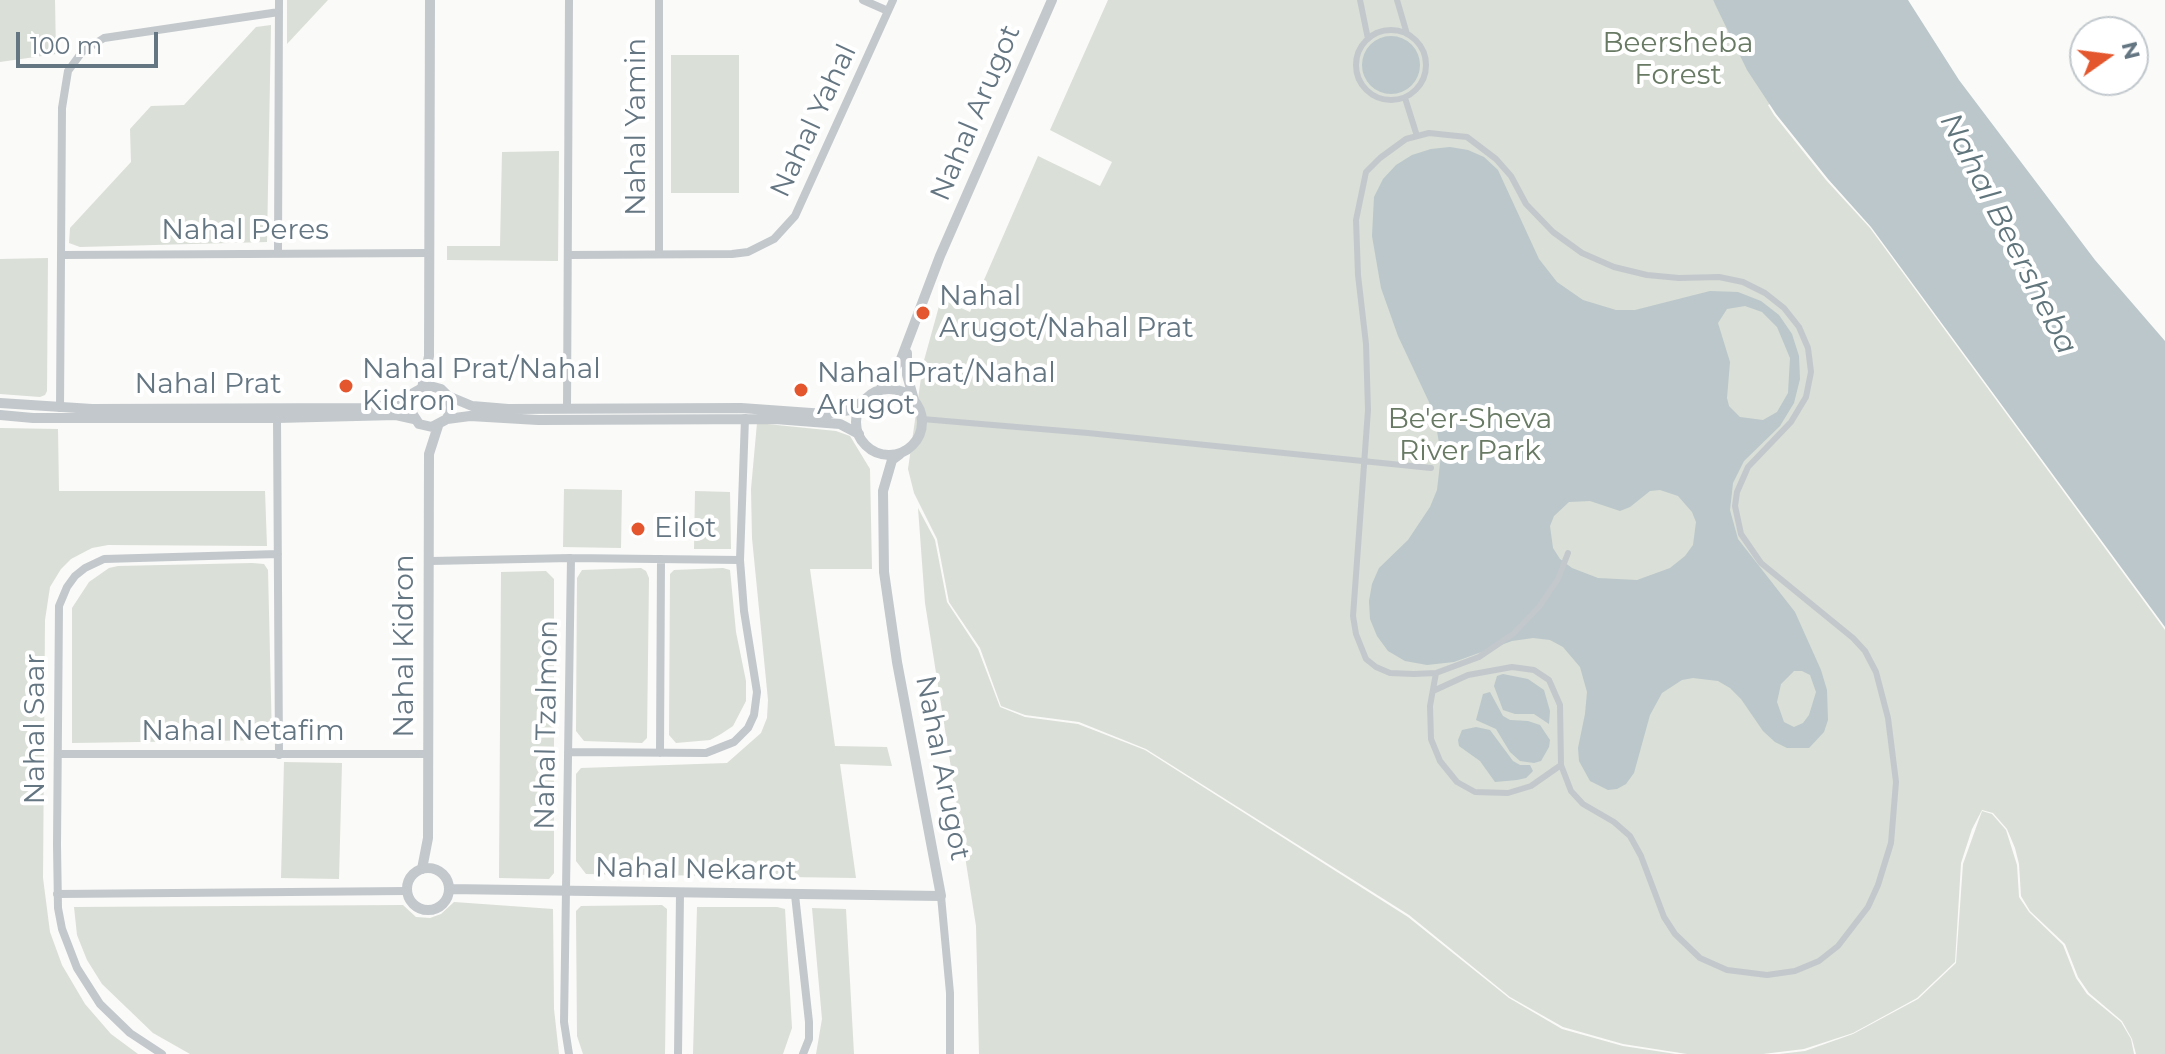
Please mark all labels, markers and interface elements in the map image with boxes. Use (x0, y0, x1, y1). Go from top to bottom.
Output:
scale bar (20, 16, 162, 66)
north arrow (2069, 16, 2149, 96)
street label: Nahal Arugot (924, 20, 1028, 206)
park label: Beersheba Forest (1602, 27, 1754, 93)
text: 100 m (30, 31, 102, 60)
street label: Nahal Yamin (620, 38, 654, 216)
street label: Nahal Yahal (764, 39, 864, 203)
text: N (2116, 39, 2146, 62)
water label: Nahal Beersheba (1932, 107, 2084, 361)
street label: Nahal Peres (161, 214, 329, 248)
place label: Nahal Arugot/Nahal Prat (939, 280, 1194, 346)
marker: Nahal Arugot/Nahal Prat (914, 304, 932, 322)
place label: Nahal Prat/Nahal Kidron (362, 353, 601, 419)
place label: Nahal Prat/Nahal Arugot (817, 357, 1056, 423)
street label: Nahal Prat (134, 368, 282, 402)
marker: Nahal Prat/Nahal Kidron (337, 377, 355, 395)
marker: Nahal Prat/Nahal Arugot (792, 381, 810, 399)
park label: Be'er-Sheva River Park (1388, 403, 1552, 469)
place label: Eilot (654, 512, 717, 546)
marker: Eilot (629, 520, 647, 538)
street label: Nahal Kidron (388, 554, 422, 738)
street label: Nahal Tzalmon (528, 620, 566, 830)
street label: Nahal Saar (19, 653, 53, 805)
street label: Nahal Arugot (908, 673, 976, 863)
street label: Nahal Netafim (141, 715, 345, 749)
street label: Nahal Nekarot (595, 851, 797, 889)

